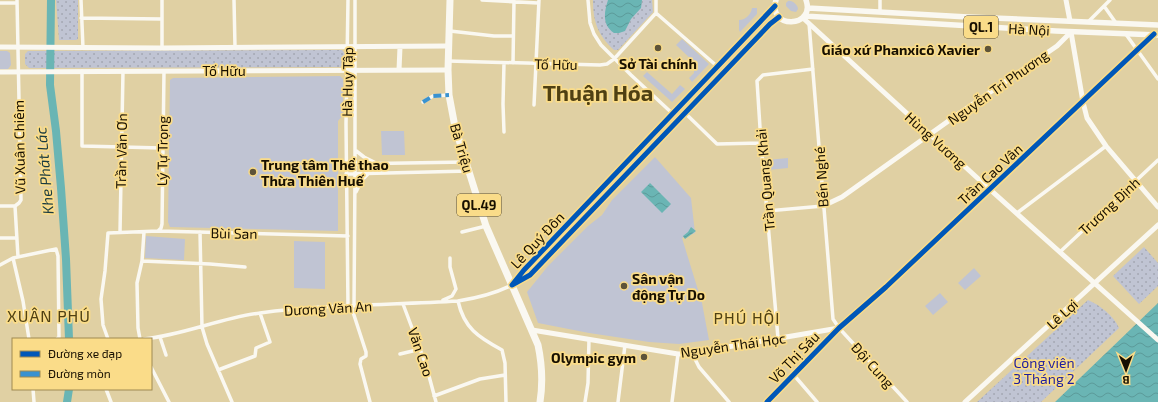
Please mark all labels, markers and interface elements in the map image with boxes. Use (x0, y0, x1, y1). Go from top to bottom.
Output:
road number: QL.1 (964, 16, 998, 38)
street label: Hà Nội (1008, 19, 1050, 39)
place label: Giáo xứ Phanxicô Xavier (822, 41, 980, 58)
marker: Sở Tài chính (653, 43, 663, 53)
marker: Giáo xứ Phanxicô Xavier (983, 44, 993, 54)
street label: Nguyễn Tri Phương (944, 46, 1052, 128)
street label: Hà Huy Tập (338, 47, 356, 117)
street label: Tố Hữu (534, 55, 578, 73)
place label: Sở Tài chính (619, 55, 697, 72)
street label: Tố Hữu (202, 62, 246, 79)
district label: Thuận Hóa (543, 79, 653, 105)
street label: Vũ Xuân Chiêm (10, 100, 28, 194)
street label: Hùng Vương (902, 108, 970, 172)
street label: Trần Văn Ơn (112, 113, 130, 189)
street label: Lý Tự Trọng (153, 116, 171, 186)
street label: Bà Triệu (447, 121, 477, 175)
water label: Khe Phát Lác (31, 127, 57, 215)
street label: Trần Quang Khải (752, 128, 778, 232)
street label: Trần Cao Vân (954, 140, 1026, 208)
street label: Bến Nghé (810, 146, 832, 208)
place label: Trung tâm Thể thao Thừa Thiên Huế (261, 156, 389, 189)
marker: Trung tâm Thể thao Thừa Thiên Huế (248, 167, 258, 177)
street label: Trương Định (1075, 173, 1143, 239)
road number: QL.49 (457, 194, 501, 216)
street label: Lê Quý Đôn (507, 208, 567, 272)
street label: Bùi San (210, 224, 258, 242)
place label: Sân vận động Tự Do (632, 270, 705, 303)
marker: Sân vận động Tự Do (619, 281, 629, 291)
street label: Lê Lợi (1043, 295, 1081, 333)
street label: Dương Văn An (284, 297, 372, 319)
district label: XUÂN PHÚ (7, 306, 91, 325)
district label: PHÚ HỘI (714, 308, 780, 327)
street label: Văn Cao (405, 325, 437, 379)
street label: Võ Thị Sáu (765, 328, 823, 386)
street label: Nguyễn Thái Học (679, 329, 787, 361)
legend (12, 338, 152, 390)
street label: Đội Cung (848, 339, 898, 392)
text: Đường xe đạp (48, 346, 122, 361)
place label: Olympic gym (551, 349, 636, 366)
north arrow (1106, 350, 1146, 390)
marker: Olympic gym (639, 352, 649, 362)
park label: Công viên 3 Tháng 2 (1013, 354, 1075, 387)
text: Đường mòn (48, 366, 111, 380)
text: B (1123, 374, 1130, 387)

